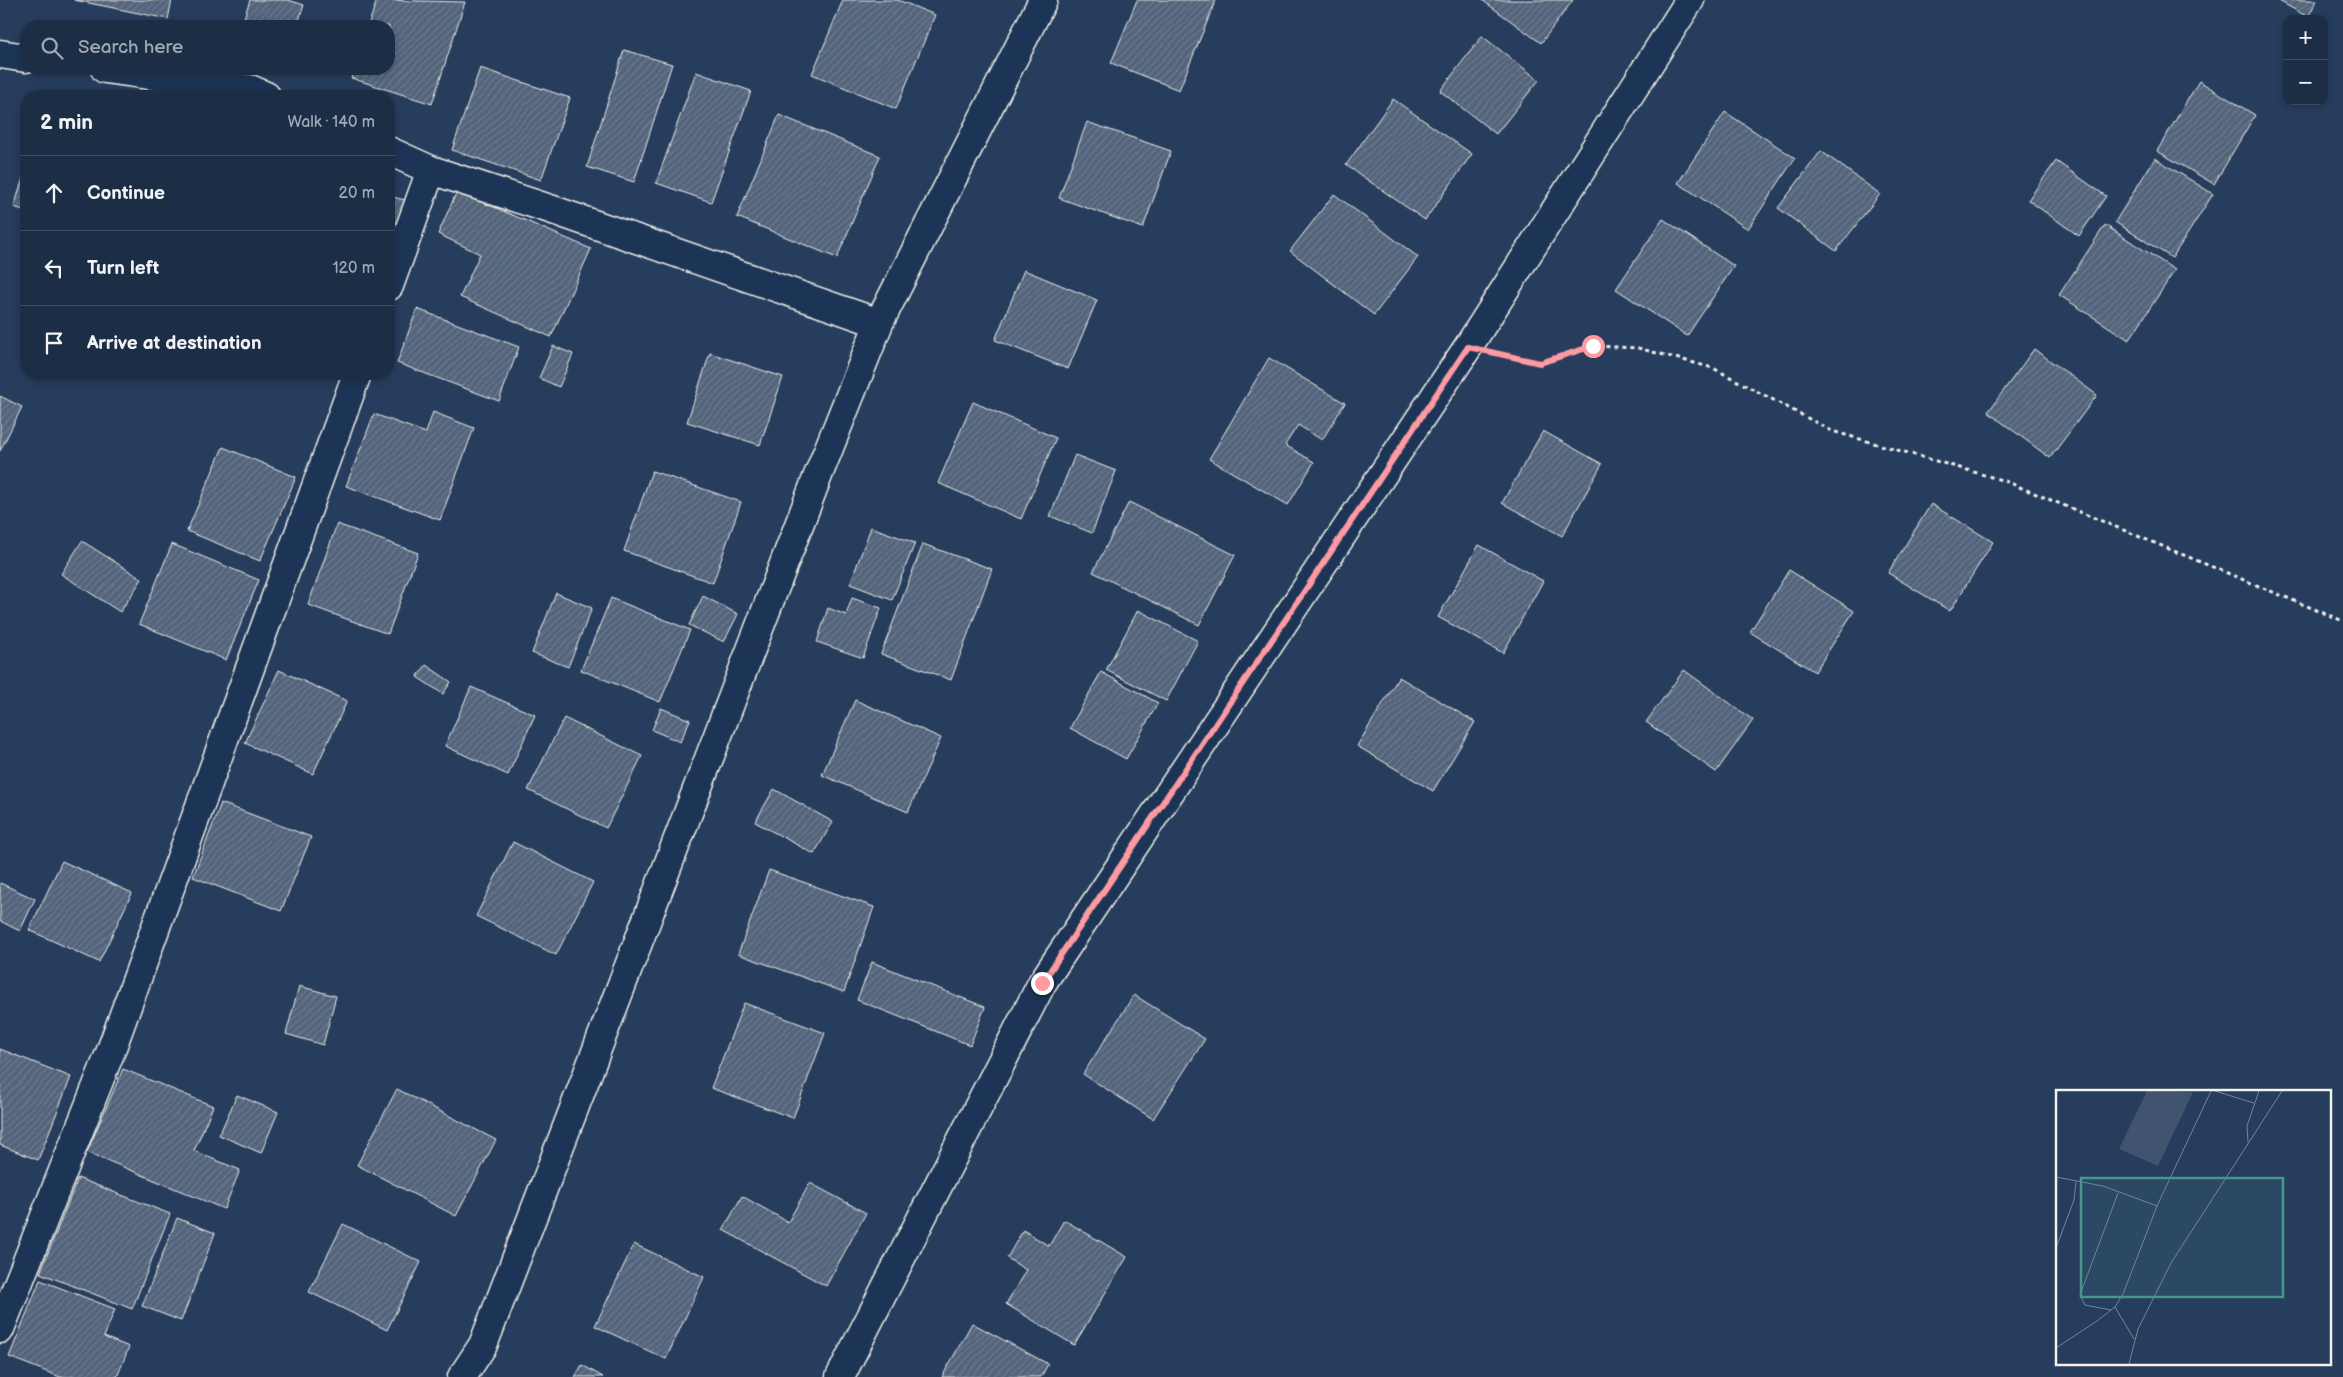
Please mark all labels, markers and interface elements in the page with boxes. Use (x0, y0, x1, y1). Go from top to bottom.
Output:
map controls (2283, 15, 2328, 105)
button: + (2283, 15, 2328, 60)
search box (20, 20, 395, 75)
icon: search (38, 34, 66, 62)
text: Search here (78, 36, 183, 59)
button: − (2283, 60, 2328, 105)
text: 2 min (40, 110, 93, 135)
text: Walk · 140 m (288, 113, 375, 132)
icon: ahead (40, 179, 68, 207)
text: Continue (87, 182, 165, 205)
text: 20 m (339, 184, 375, 203)
icon: left (40, 254, 68, 282)
text: Turn left (87, 257, 159, 280)
text: 120 m (332, 259, 375, 278)
icon: arrive (40, 329, 68, 357)
text: Arrive at destination (87, 332, 262, 355)
route start (1582, 335, 1605, 358)
route end (1031, 972, 1054, 995)
inset map (2056, 1090, 2330, 1364)

